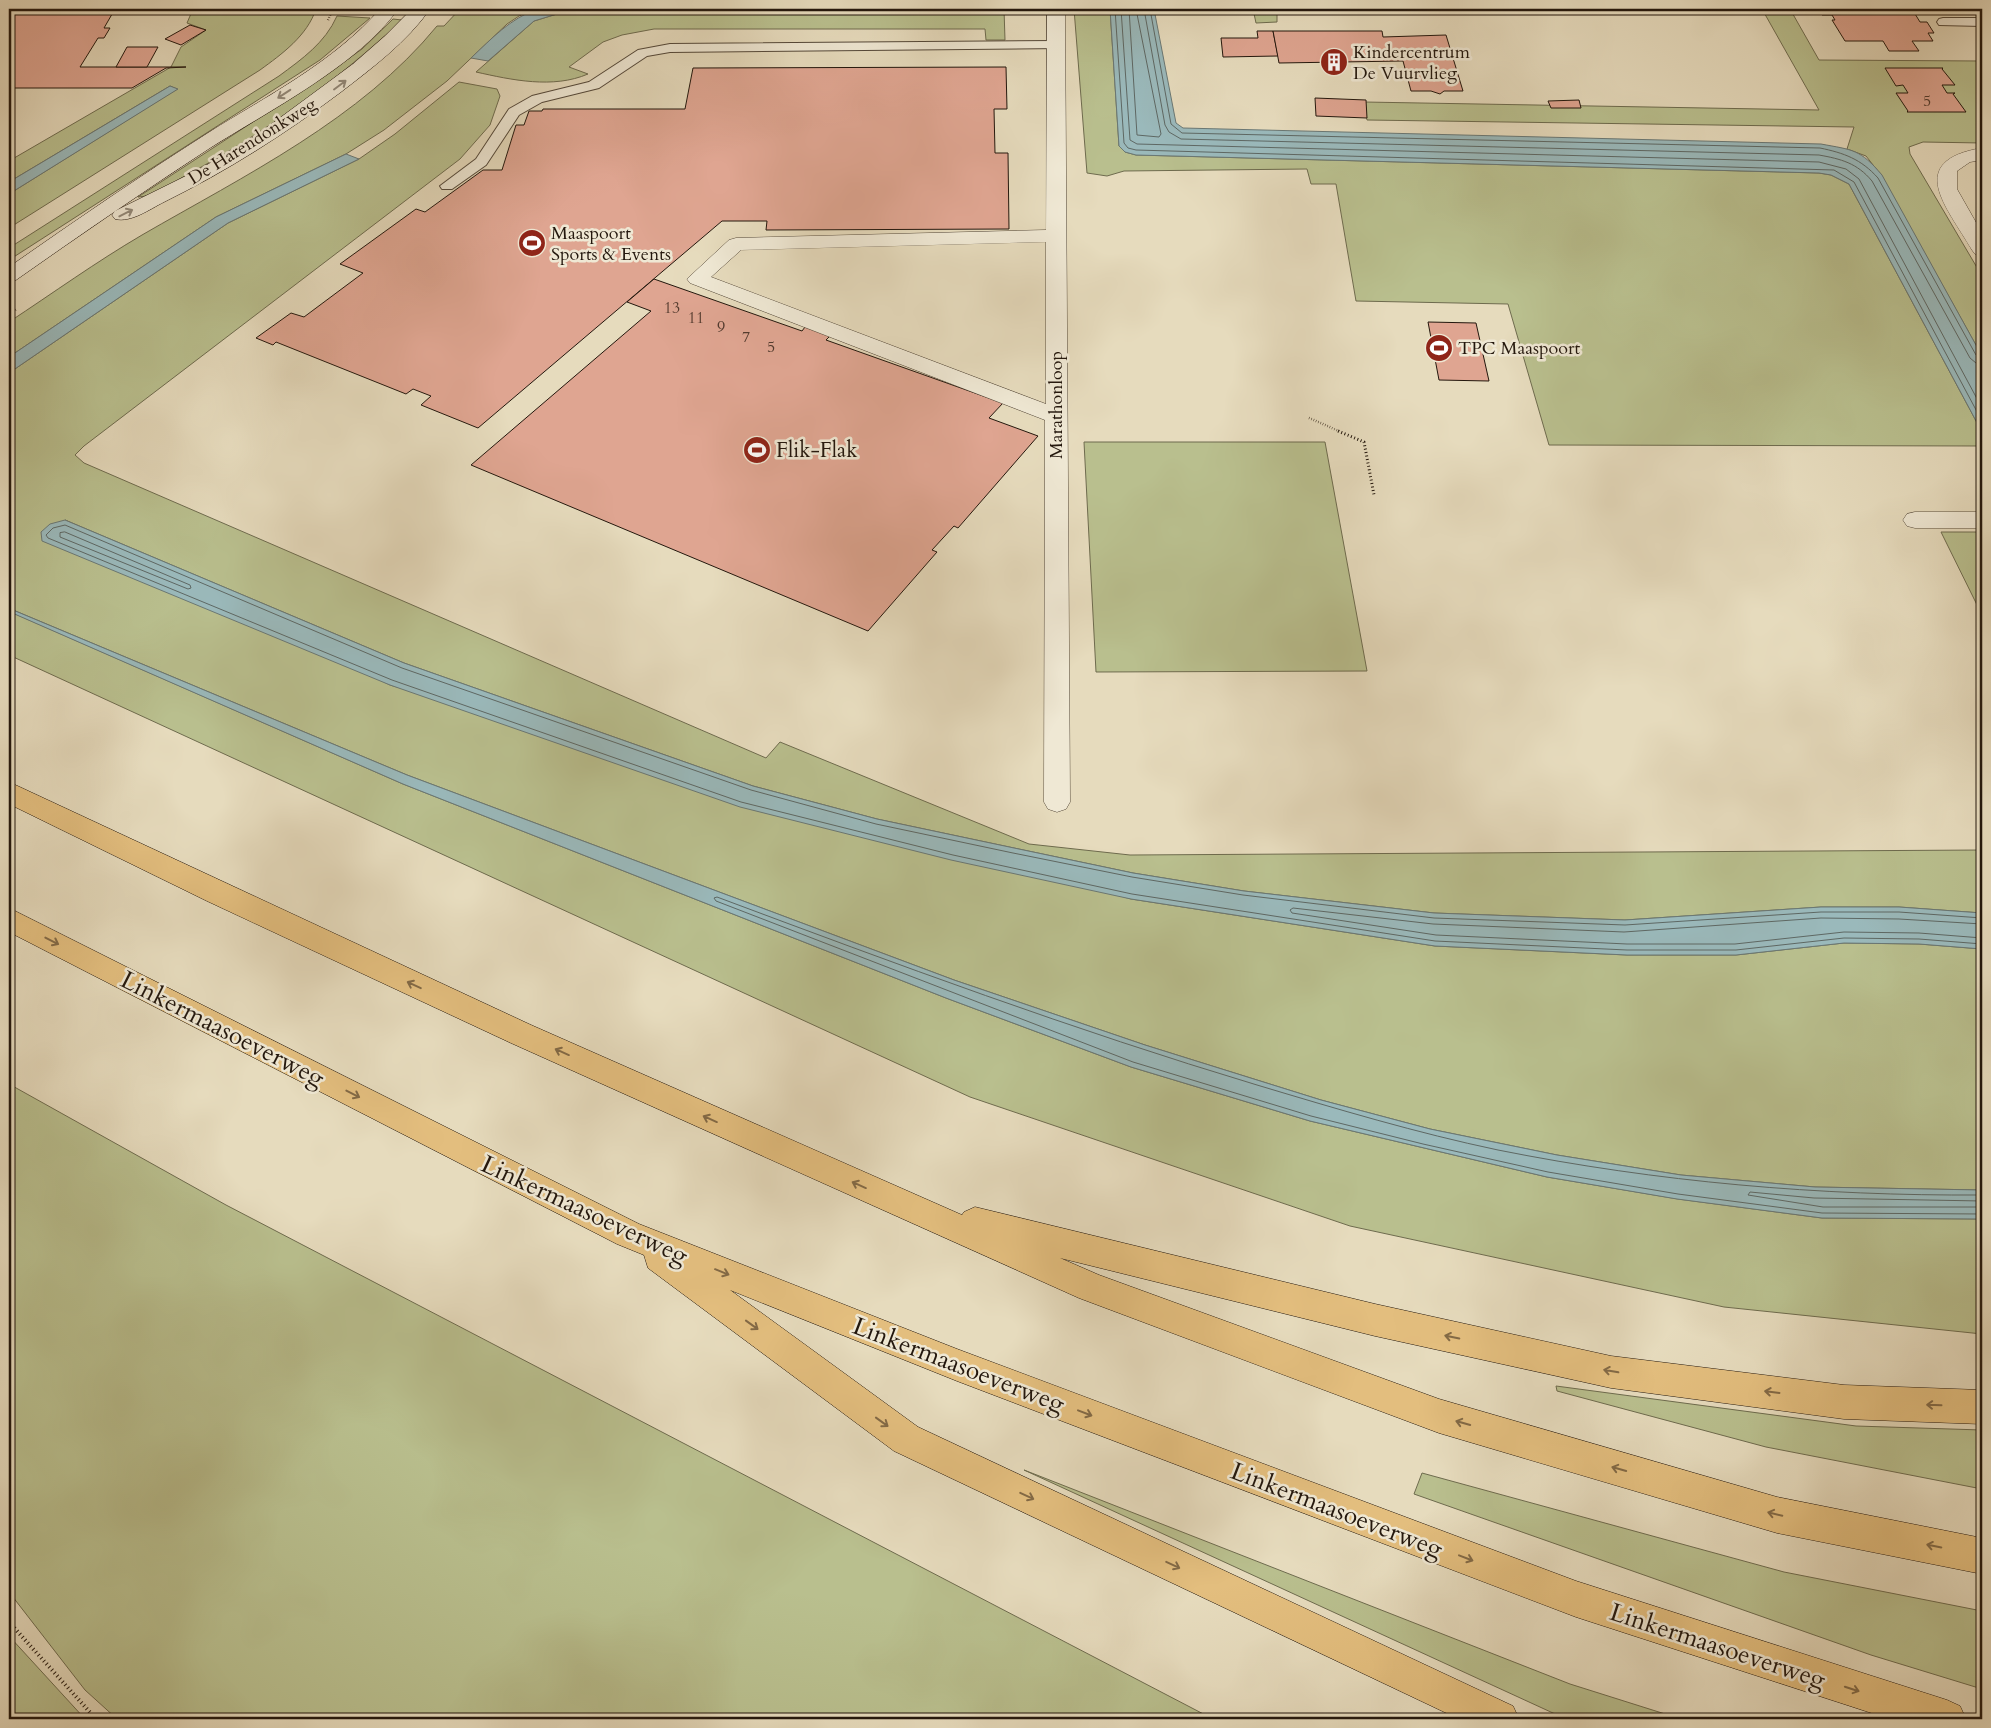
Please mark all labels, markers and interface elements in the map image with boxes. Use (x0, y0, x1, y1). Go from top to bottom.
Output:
place label: Kindercentrum De Vuurvlieg (1353, 40, 1471, 86)
building icon: Kindercentrum De Vuurvlieg (1319, 47, 1349, 77)
one-way arrow (333, 79, 346, 90)
one-way arrow (277, 89, 291, 99)
house number: 5 (1923, 90, 1931, 112)
street label: De Harendonkweg (183, 91, 322, 191)
one-way arrow (118, 208, 133, 217)
place label: Maaspoort Sports & Events (551, 221, 671, 267)
sports icon: Maaspoort Sports & Events (517, 228, 547, 258)
house number: 13 (664, 297, 680, 319)
house number: 11 (688, 307, 704, 329)
house number: 9 (717, 316, 725, 338)
house number: 7 (742, 326, 750, 348)
sports icon: TPC Maaspoort (1424, 333, 1454, 363)
house number: 5 (767, 336, 775, 358)
place label: TPC Maaspoort (1458, 336, 1581, 361)
street label: Marathonloop (1044, 351, 1069, 459)
sports icon: Flik-Flak (742, 435, 772, 465)
place label: Flik-Flak (776, 436, 858, 465)
one-way arrow (44, 937, 59, 946)
street label: Linkermaasoeverweg (115, 963, 330, 1095)
one-way arrow (407, 979, 422, 989)
one-way arrow (555, 1047, 570, 1057)
one-way arrow (345, 1090, 360, 1099)
one-way arrow (703, 1113, 718, 1123)
street label: Linkermaasoeverweg (476, 1147, 694, 1273)
one-way arrow (852, 1179, 867, 1189)
one-way arrow (714, 1267, 729, 1277)
street label: Linkermaasoeverweg (848, 1309, 1070, 1421)
one-way arrow (745, 1320, 758, 1331)
one-way arrow (1444, 1332, 1460, 1341)
one-way arrow (1603, 1366, 1619, 1376)
one-way arrow (1764, 1387, 1780, 1397)
one-way arrow (1926, 1400, 1942, 1410)
one-way arrow (1077, 1409, 1092, 1418)
one-way arrow (875, 1417, 889, 1427)
one-way arrow (1456, 1417, 1472, 1427)
street label: Linkermaasoeverweg (1226, 1454, 1448, 1566)
one-way arrow (1612, 1463, 1628, 1473)
one-way arrow (1019, 1491, 1034, 1501)
one-way arrow (1768, 1509, 1784, 1518)
one-way arrow (1927, 1541, 1943, 1551)
one-way arrow (1458, 1554, 1474, 1563)
one-way arrow (1166, 1561, 1181, 1571)
street label: Linkermaasoeverweg (1606, 1595, 1830, 1697)
one-way arrow (1844, 1684, 1860, 1694)

